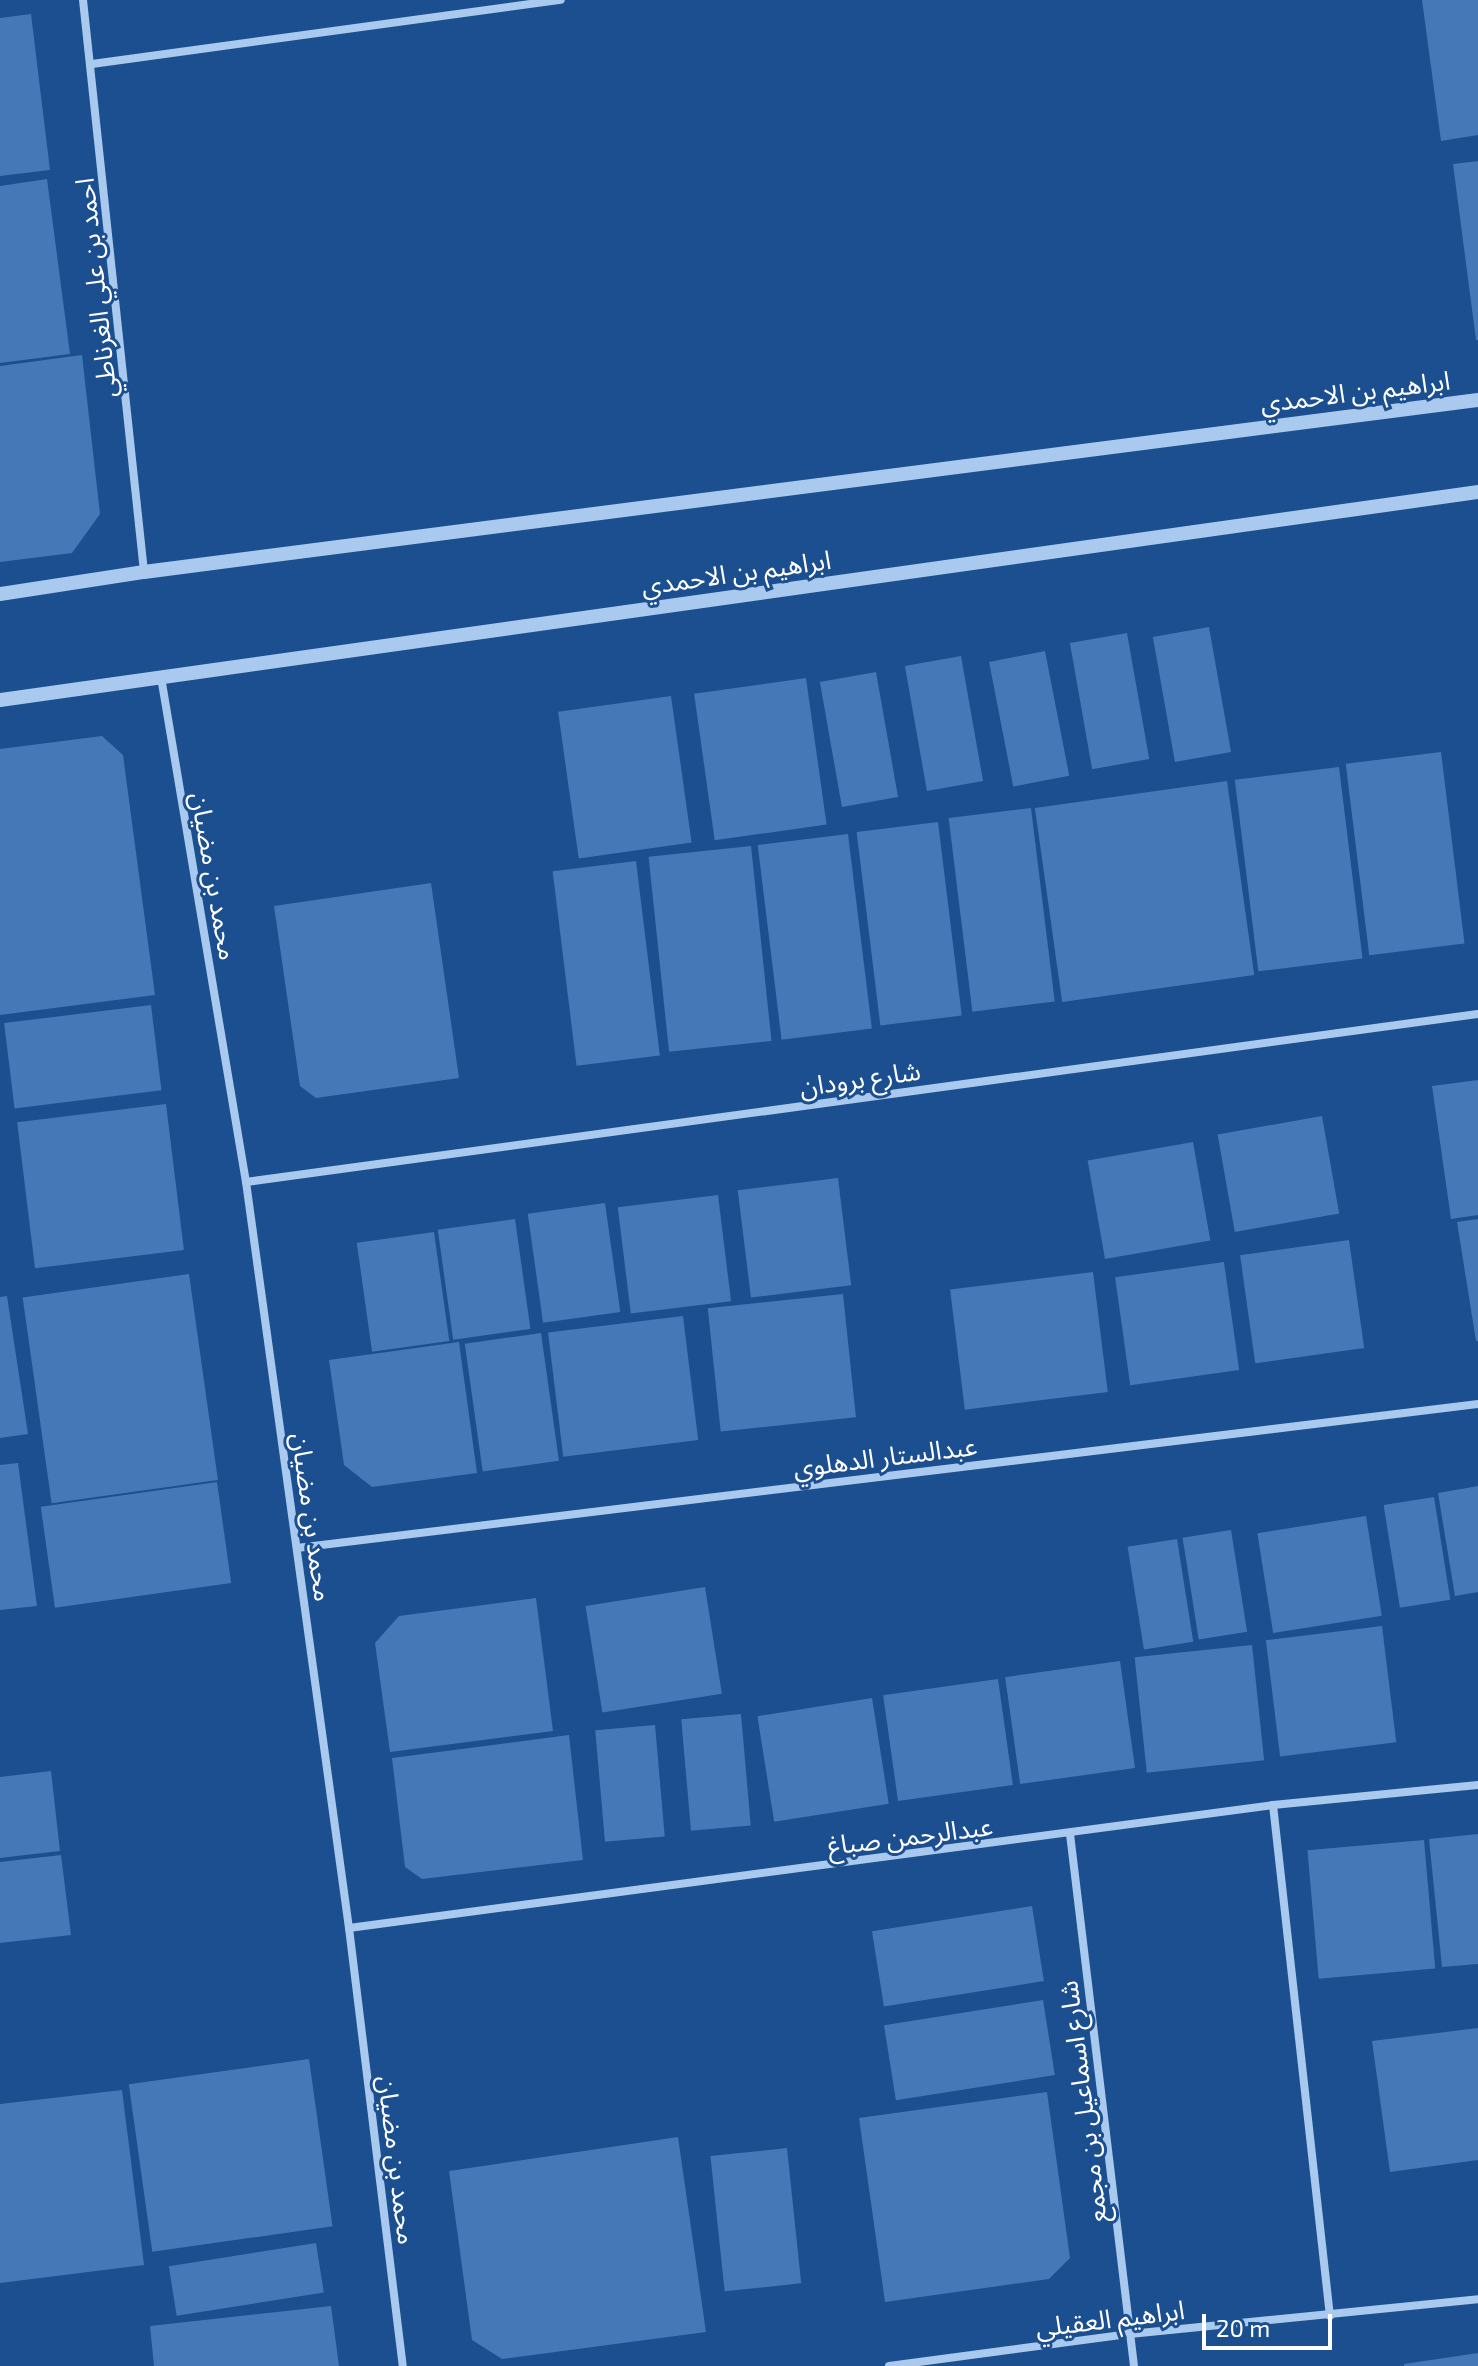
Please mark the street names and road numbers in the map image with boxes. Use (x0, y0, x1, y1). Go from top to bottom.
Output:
street label: احمد بن علي الغرناطي (68, 176, 122, 400)
street label: ابراهيم بن الاحمدي (1258, 364, 1452, 418)
street label: ابراهيم بن الاحمدي (639, 543, 833, 601)
street label: محمد بن مضيان (185, 790, 245, 962)
street label: شارع برودان (798, 1054, 922, 1102)
street label: عبدالستار الدهلوي (791, 1429, 979, 1483)
street label: محمد بن مضيان (286, 1431, 340, 1603)
street label: عبدالرحمن صباغ (826, 1809, 994, 1861)
street label: شارع اسماعيل بن مجمع (1052, 1979, 1112, 2225)
street label: محمد بن مضيان (372, 2074, 424, 2246)
street label: ابراهيم العقيلي (1034, 2293, 1186, 2343)

